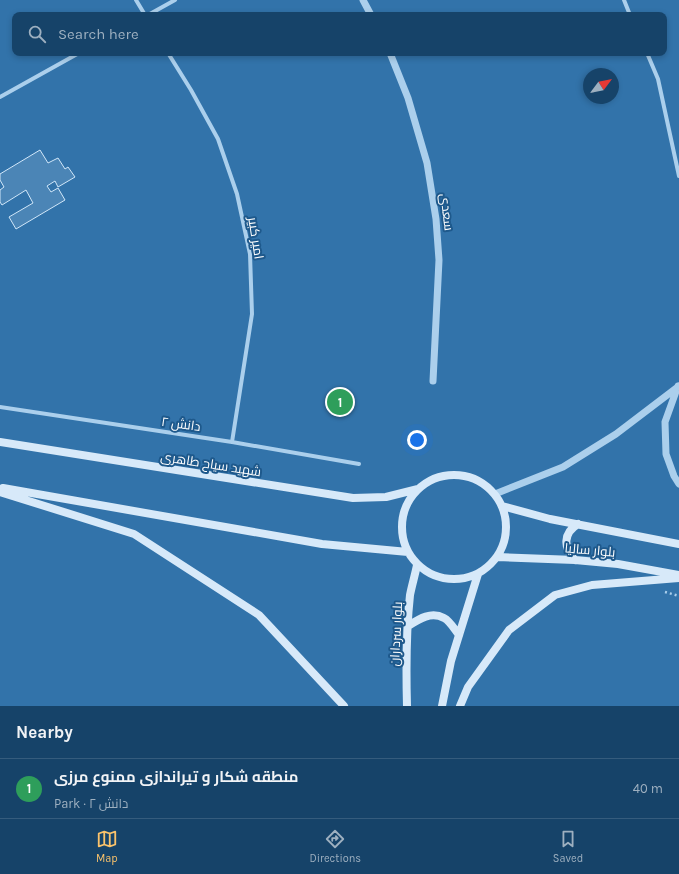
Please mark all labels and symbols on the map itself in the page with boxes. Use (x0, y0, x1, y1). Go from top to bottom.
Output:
north arrow (583, 68, 619, 104)
street label: سعدی (437, 192, 457, 232)
street label: امیر کبیر (245, 215, 267, 260)
pin: 1 (327, 387, 353, 417)
street label: دانش ۲ (160, 414, 202, 434)
your location (407, 430, 427, 450)
street label: شهید سیاح طاهری (159, 449, 262, 480)
street label: بلوار سالیا (564, 540, 616, 560)
street label: بلوار سرداران (387, 601, 405, 667)

